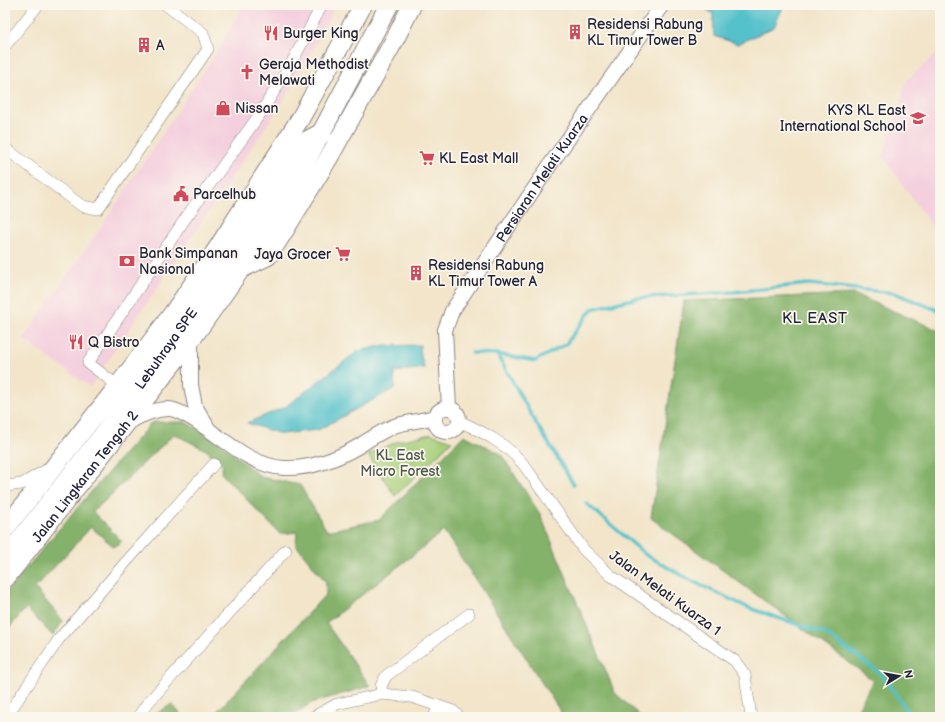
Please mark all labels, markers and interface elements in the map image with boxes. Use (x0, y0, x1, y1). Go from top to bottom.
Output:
place label: Residensi Rabung KL Timur Tower B (587, 16, 703, 49)
building icon: Residensi Rabung KL Timur Tower B (566, 23, 584, 41)
restaurant icon: Burger King (262, 24, 280, 42)
place label: Burger King (283, 25, 359, 42)
building icon: A (135, 36, 153, 54)
place label: A (156, 37, 165, 54)
place label: Geraja Methodist Melawati (259, 56, 369, 89)
church icon: Geraja Methodist Melawati (238, 63, 256, 81)
shop icon: Nissan (214, 99, 232, 117)
place label: Nissan (235, 100, 279, 117)
place label: KYS KL East International School (780, 102, 907, 135)
school or university icon: KYS KL East International School (909, 109, 927, 127)
street label: Persiaran Melati Kuarza (492, 111, 592, 245)
supermarket icon: KL East Mall (418, 149, 436, 167)
place label: KL East Mall (439, 150, 518, 167)
public building icon: Parcelhub (172, 185, 190, 203)
place label: Parcelhub (193, 186, 256, 203)
place label: Bank Simpanan Nasional (139, 245, 238, 278)
supermarket icon: Jaya Grocer (334, 245, 352, 263)
place label: Jaya Grocer (254, 246, 332, 263)
bank icon: Bank Simpanan Nasional (118, 252, 136, 270)
place label: Residensi Rabung KL Timur Tower A (428, 257, 544, 290)
building icon: Residensi Rabung KL Timur Tower A (407, 264, 425, 282)
street label: Lebuhraya SPE (131, 304, 201, 392)
district label: KL EAST (782, 309, 848, 328)
restaurant icon: Q Bistro (67, 333, 85, 351)
place label: Q Bistro (88, 334, 140, 351)
street label: Jalan Lingkaran Tengah 2 (28, 406, 142, 546)
park label: KL East Micro Forest (360, 447, 440, 480)
street label: Jalan Melati Kuarza 1 (606, 547, 724, 639)
north arrow (879, 656, 919, 696)
text: N (901, 669, 915, 679)

